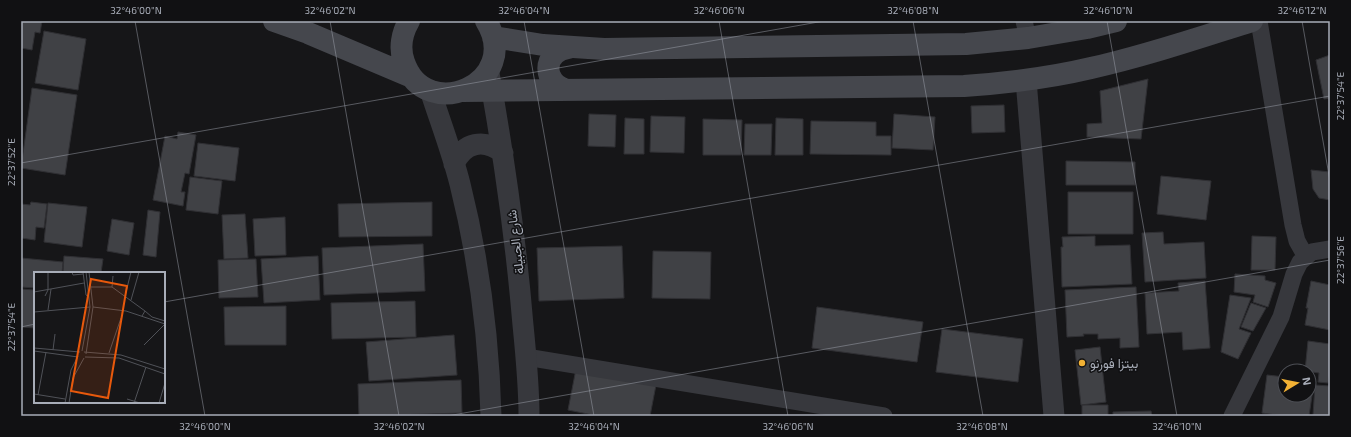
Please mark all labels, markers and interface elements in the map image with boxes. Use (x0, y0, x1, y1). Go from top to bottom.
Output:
text: 32°46'00"N (110, 4, 162, 16)
text: 32°46'02"N (305, 4, 356, 16)
text: 32°46'04"N (498, 4, 550, 16)
text: 32°46'06"N (693, 4, 745, 16)
text: 32°46'08"N (887, 4, 939, 16)
text: 32°46'10"N (1083, 4, 1133, 16)
text: 32°46'12"N (1278, 4, 1326, 16)
text: 22°37'54"E (1334, 71, 1346, 120)
text: 22°37'52"E (5, 138, 17, 186)
street label: شارع الجبيلة (503, 209, 529, 275)
text: 22°37'56"E (1334, 236, 1346, 284)
inset map (34, 272, 165, 403)
text: 22°37'54"E (5, 302, 17, 351)
place label: بيتزا فورنو (1090, 355, 1139, 372)
marker: بيتزا فورنو (1077, 358, 1087, 368)
north arrow (1277, 363, 1317, 403)
text: N (1300, 376, 1314, 386)
text: 32°46'00"N (179, 420, 231, 432)
text: 32°46'02"N (374, 420, 425, 432)
text: 32°46'04"N (568, 420, 620, 432)
text: 32°46'06"N (762, 420, 814, 432)
text: 32°46'08"N (956, 420, 1008, 432)
text: 32°46'10"N (1152, 420, 1202, 432)

